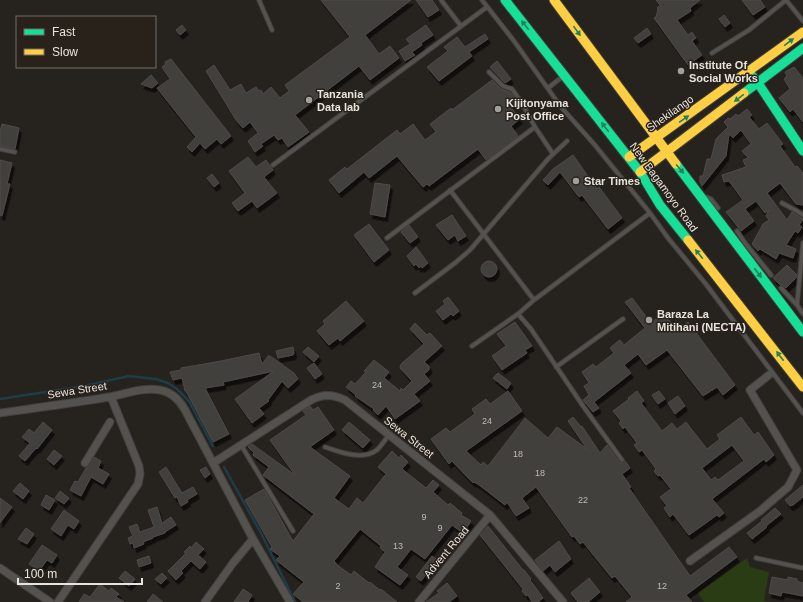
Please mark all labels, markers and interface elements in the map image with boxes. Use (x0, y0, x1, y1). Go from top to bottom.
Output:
legend (16, 16, 156, 68)
one-way arrow (520, 19, 529, 30)
text: Fast (52, 25, 76, 39)
one-way arrow (573, 26, 581, 37)
one-way arrow (784, 38, 795, 47)
text: Slow (52, 45, 78, 59)
place label: Institute Of Social Works (689, 59, 758, 84)
marker: Institute Of Social Works (676, 66, 686, 76)
place label: Tanzania Data lab (317, 88, 364, 113)
street label: Shekilango (644, 92, 696, 134)
one-way arrow (733, 93, 744, 102)
marker: Tanzania Data lab (304, 95, 314, 105)
place label: Kijitonyama Post Office (506, 97, 569, 122)
marker: Kijitonyama Post Office (493, 104, 503, 114)
one-way arrow (679, 115, 689, 123)
one-way arrow (601, 121, 609, 132)
street label: New Bagamoyo Road (628, 140, 700, 234)
one-way arrow (675, 164, 684, 175)
place label: Star Times (584, 175, 640, 187)
marker: Star Times (571, 176, 581, 186)
one-way arrow (695, 249, 703, 260)
one-way arrow (754, 267, 762, 278)
place label: Baraza La Mitihani (NECTA) (657, 308, 746, 333)
marker: Baraza La Mitihani (NECTA) (644, 315, 654, 325)
one-way arrow (775, 351, 784, 362)
street label: Sewa Street (46, 379, 108, 401)
house number: 24 (372, 380, 382, 390)
street label: Sewa Street (382, 414, 436, 460)
house number: 24 (482, 416, 492, 426)
house number: 18 (513, 449, 523, 459)
house number: 18 (535, 468, 545, 478)
house number: 22 (578, 495, 588, 505)
house number: 9 (421, 512, 427, 522)
house number: 9 (437, 523, 443, 533)
street label: Advent Road (421, 524, 471, 580)
house number: 13 (393, 541, 403, 551)
scale bar (18, 560, 142, 586)
text: 100 m (24, 567, 57, 581)
house number: 2 (335, 581, 341, 591)
house number: 12 (657, 581, 667, 591)

